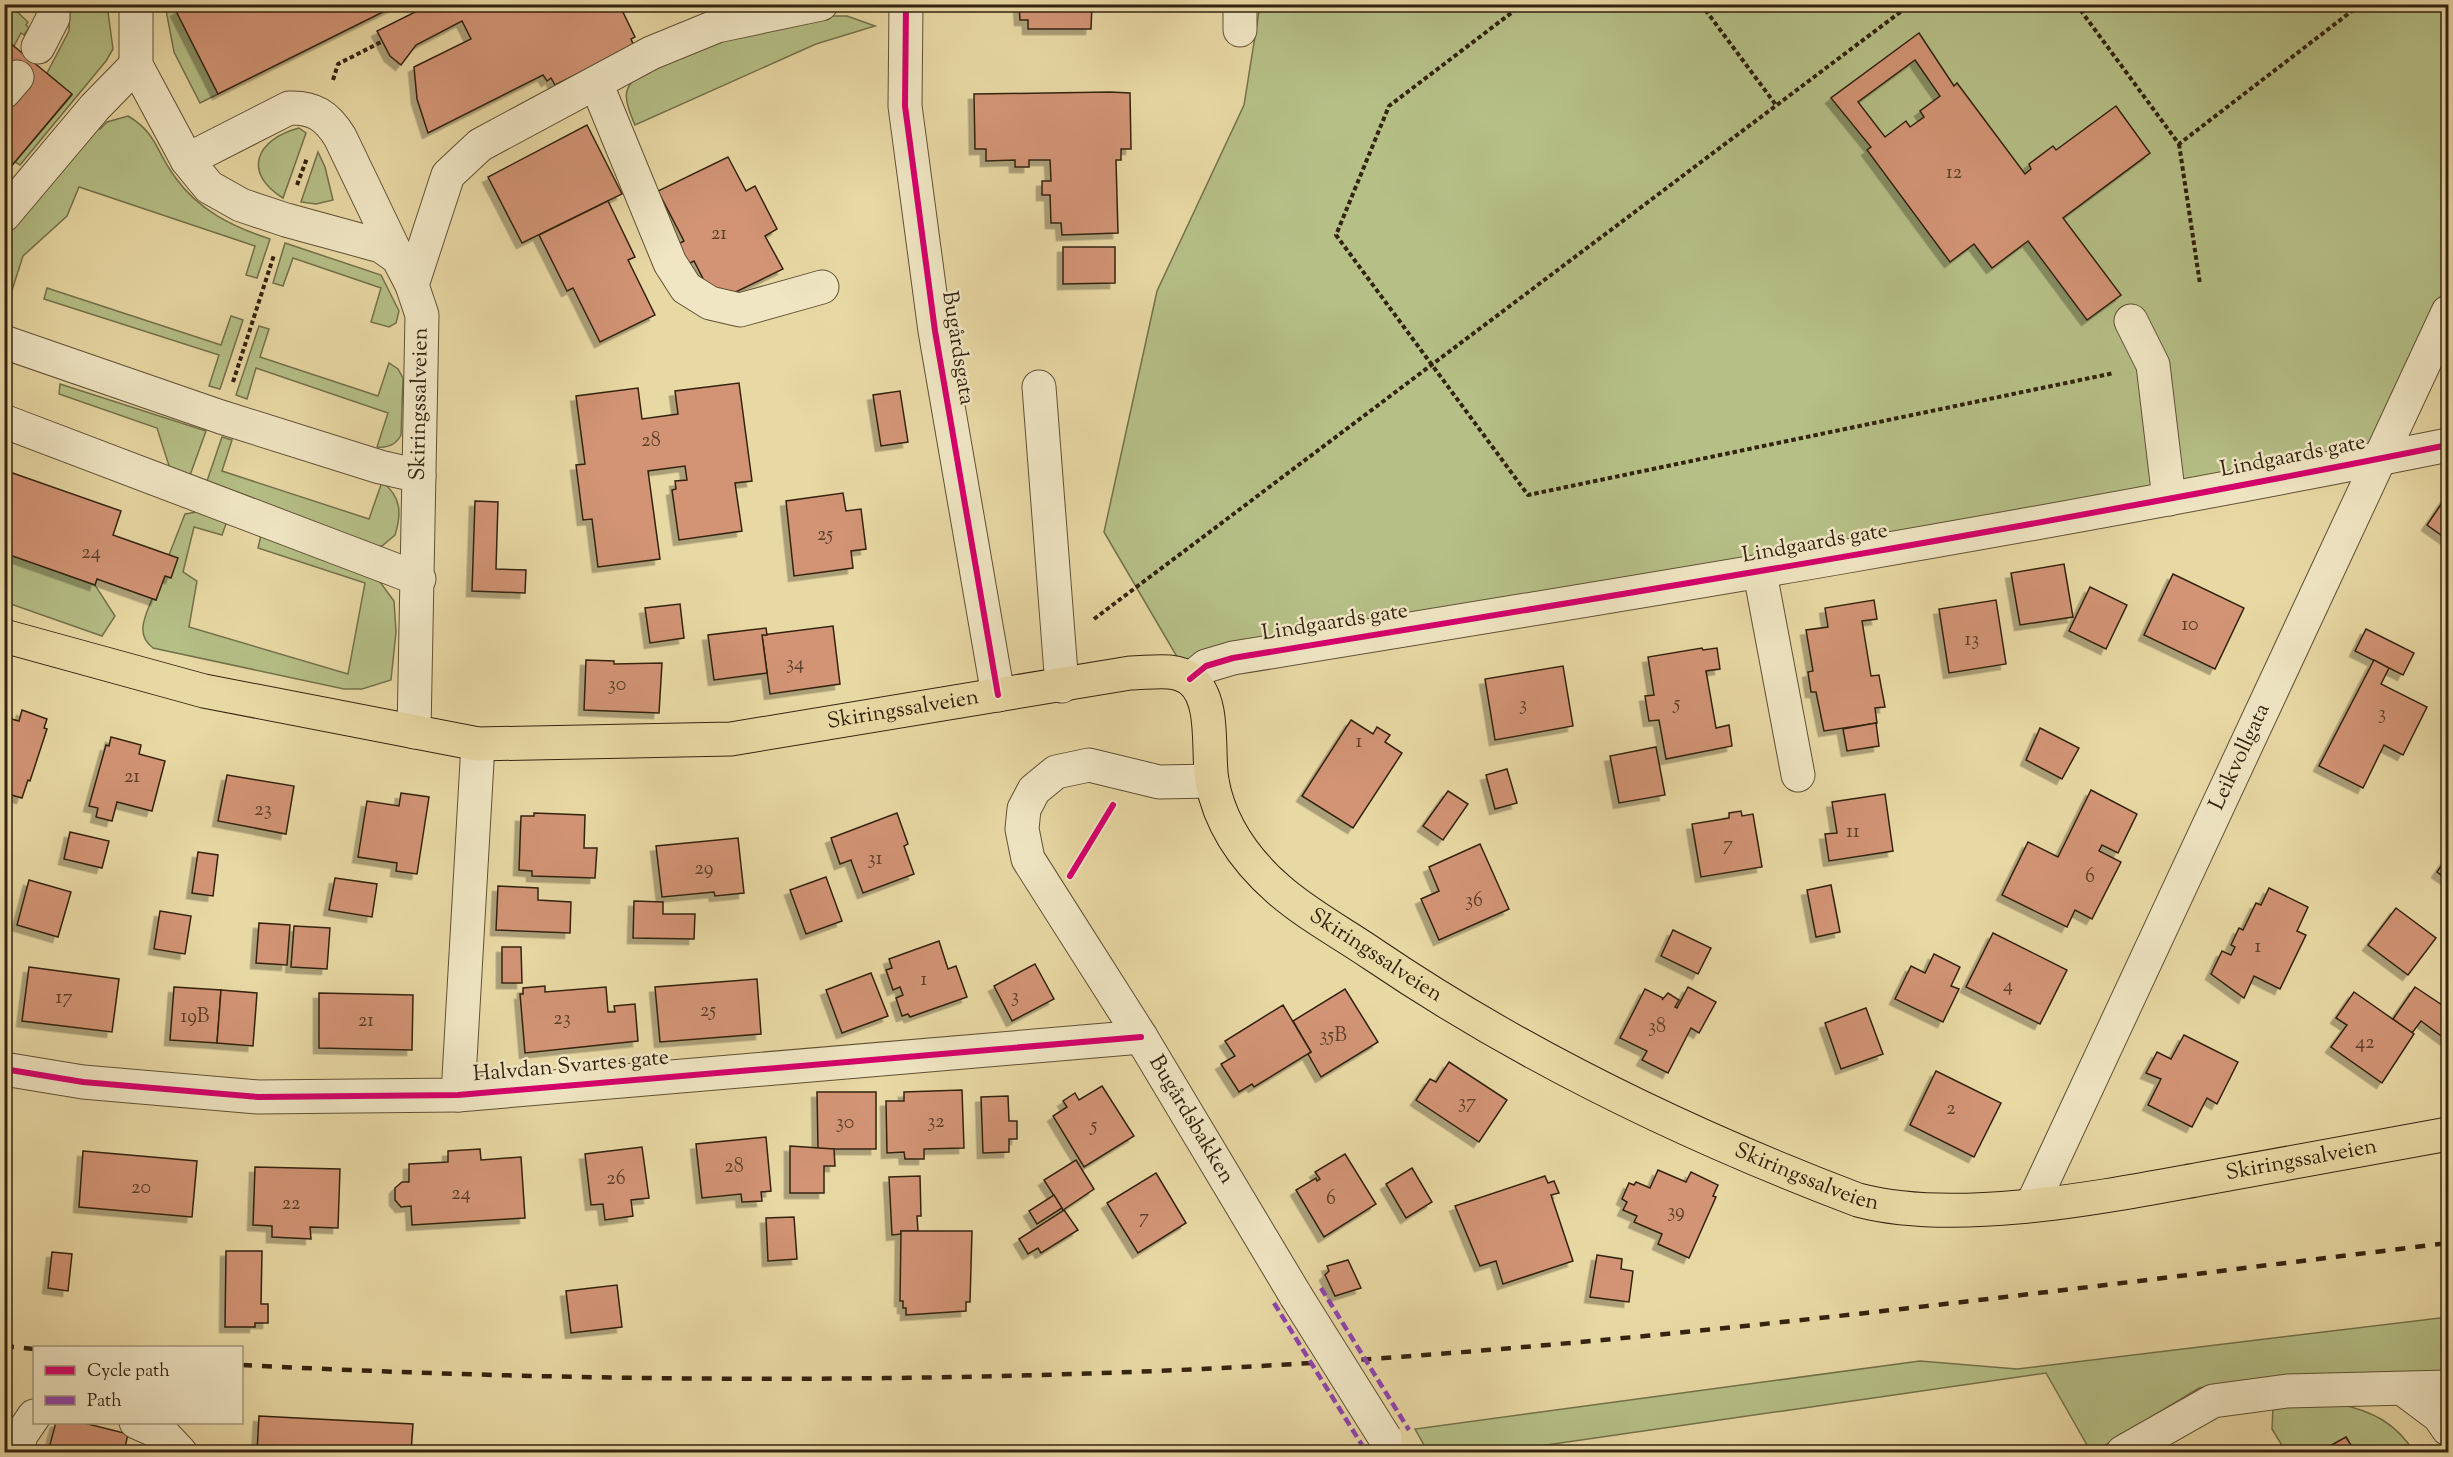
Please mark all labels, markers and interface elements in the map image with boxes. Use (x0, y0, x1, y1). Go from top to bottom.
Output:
house number: 12 (1946, 159, 1962, 188)
house number: 21 (711, 220, 727, 249)
street label: Bugårdsgata (932, 289, 982, 407)
street label: Skiringssalveien (403, 327, 438, 481)
house number: 28 (641, 427, 661, 456)
street label: Lindgaards gate (2217, 427, 2369, 487)
street label: Lindgaards gate (1740, 515, 1890, 573)
house number: 25 (817, 521, 833, 550)
house number: 24 (81, 539, 101, 568)
street label: Lindgaards gate (1260, 596, 1410, 650)
house number: 10 (2181, 611, 2199, 640)
house number: 13 (1965, 626, 1979, 655)
house number: 34 (786, 650, 804, 679)
house number: 30 (608, 671, 626, 700)
street label: Skiringssalveien (825, 682, 981, 739)
house number: 5 (1673, 690, 1681, 719)
house number: 3 (1519, 691, 1527, 720)
street label: Leikvollgata (2202, 698, 2279, 816)
house number: 3 (2378, 700, 2386, 729)
house number: 1 (1356, 728, 1363, 757)
house number: 21 (124, 763, 140, 792)
house number: 23 (254, 796, 272, 825)
house number: 11 (1846, 818, 1860, 847)
house number: 7 (1723, 831, 1733, 860)
house number: 31 (868, 845, 883, 874)
house number: 29 (694, 855, 714, 884)
house number: 6 (2085, 863, 2095, 892)
house number: 36 (1465, 887, 1483, 916)
street label: Skiringssalveien (1302, 901, 1448, 1011)
house number: 1 (2255, 933, 2262, 962)
house number: 1 (921, 966, 928, 995)
house number: 4 (2003, 972, 2013, 1001)
house number: 3 (1011, 983, 1019, 1012)
house number: 17 (56, 984, 72, 1013)
house number: 25 (700, 997, 716, 1026)
house number: 19B (181, 1003, 210, 1032)
house number: 23 (553, 1005, 571, 1034)
house number: 21 (358, 1007, 374, 1036)
house number: 38 (1648, 1013, 1666, 1042)
house number: 35B (1319, 1022, 1347, 1051)
house number: 42 (2355, 1029, 2375, 1058)
street label: Halvdan Svartes gate (472, 1042, 670, 1092)
street label: Bugårdsbakken (1140, 1049, 1242, 1191)
house number: 37 (1458, 1089, 1476, 1118)
house number: 2 (1946, 1095, 1956, 1124)
house number: 32 (927, 1108, 945, 1137)
house number: 30 (836, 1109, 854, 1138)
house number: 5 (1090, 1112, 1098, 1141)
street label: Skiringssalveien (2223, 1131, 2380, 1190)
street label: Skiringssalveien (1729, 1136, 1882, 1220)
house number: 28 (724, 1153, 744, 1182)
house number: 26 (606, 1165, 626, 1194)
house number: 20 (131, 1174, 151, 1203)
house number: 24 (451, 1180, 471, 1209)
house number: 6 (1326, 1185, 1336, 1214)
house number: 22 (282, 1190, 300, 1219)
house number: 39 (1667, 1198, 1685, 1227)
house number: 7 (1139, 1204, 1149, 1233)
legend (33, 1346, 243, 1424)
text: Cycle path (87, 1359, 170, 1385)
text: Path (87, 1389, 122, 1415)

